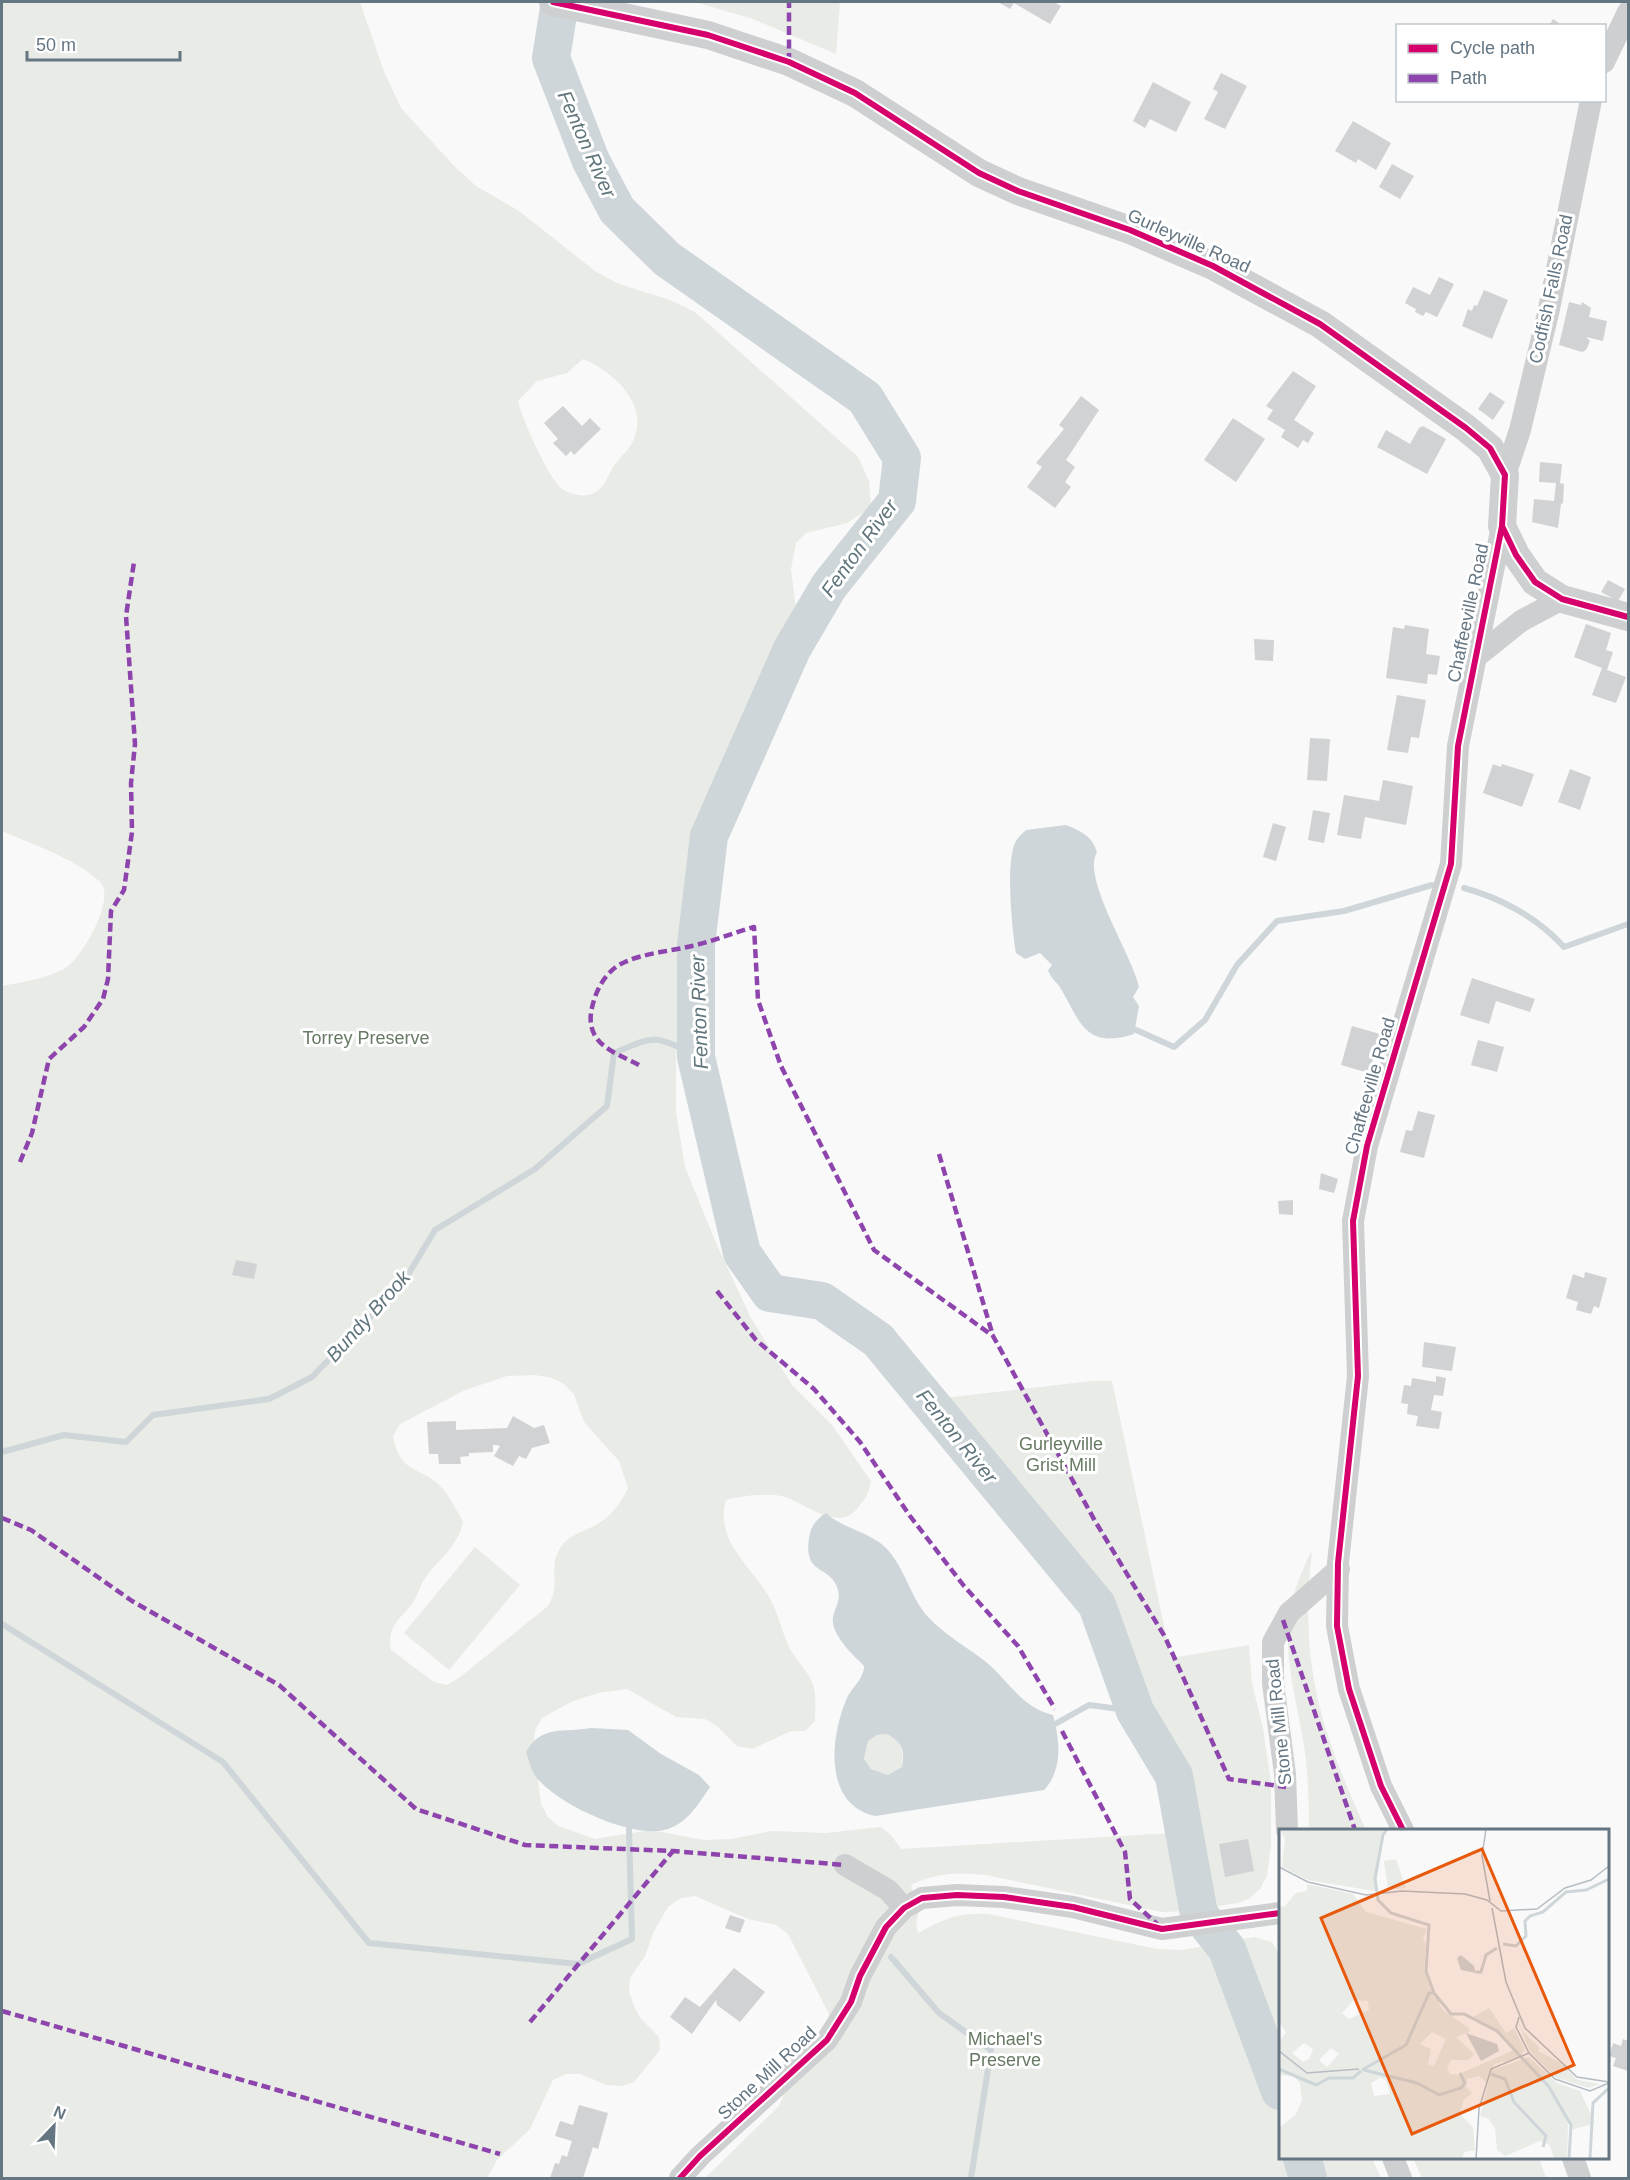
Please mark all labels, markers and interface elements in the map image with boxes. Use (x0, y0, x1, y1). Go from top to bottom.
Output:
scale bar (27, 24, 180, 62)
legend (1396, 24, 1606, 102)
text: 50 m (36, 35, 76, 55)
text: Cycle path (1450, 38, 1535, 58)
text: Path (1450, 68, 1487, 88)
water label: Fenton River (554, 87, 621, 202)
street label: Gurleyville Road (1125, 205, 1253, 277)
street label: Codfish Falls Road (1525, 213, 1577, 365)
water label: Fenton River (816, 494, 902, 601)
street label: Chaffeeville Road (1443, 542, 1493, 684)
water label: Fenton River (686, 953, 712, 1070)
street label: Chaffeeville Road (1341, 1015, 1399, 1157)
park label: Torrey Preserve (302, 1028, 430, 1048)
water label: Bundy Brook (322, 1265, 415, 1366)
water label: Fenton River (912, 1385, 1002, 1488)
park label: Gurleyville Grist Mill (1019, 1434, 1103, 1475)
street label: Stone Mill Road (1262, 1658, 1296, 1786)
inset map (1279, 1829, 1609, 2159)
street label: Stone Mill Road (714, 2022, 820, 2124)
park label: Michael's Preserve (968, 2029, 1042, 2070)
north arrow (24, 2096, 84, 2156)
text: N (51, 2103, 68, 2123)

